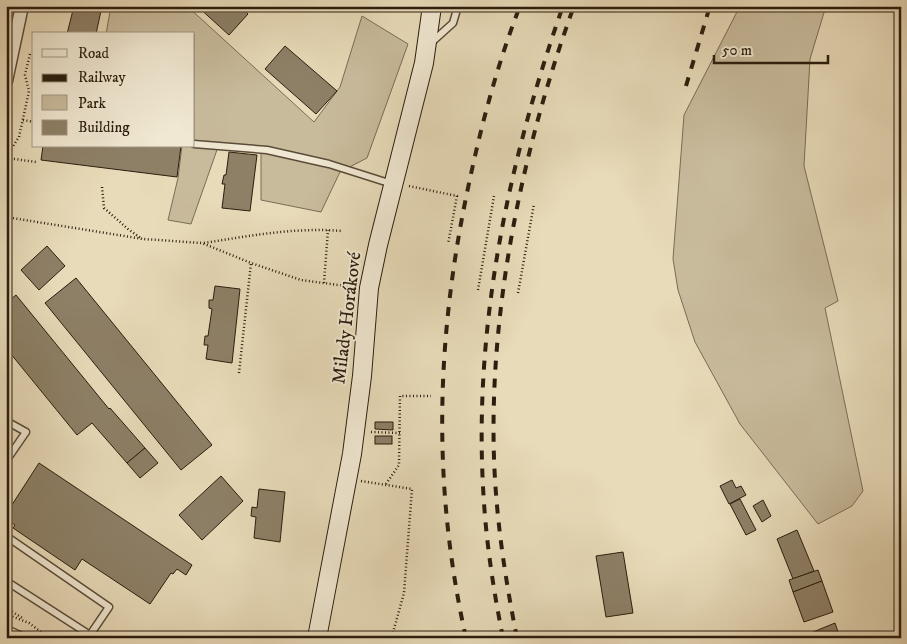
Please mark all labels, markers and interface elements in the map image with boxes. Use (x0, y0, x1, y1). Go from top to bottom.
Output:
legend (32, 32, 195, 148)
scale bar (714, 32, 828, 64)
text: 50 m (722, 41, 752, 60)
text: Road (78, 44, 110, 63)
text: Railway (78, 68, 126, 87)
text: Park (78, 94, 107, 113)
text: Building (78, 118, 130, 137)
street label: Milady Horákové (327, 250, 367, 385)

